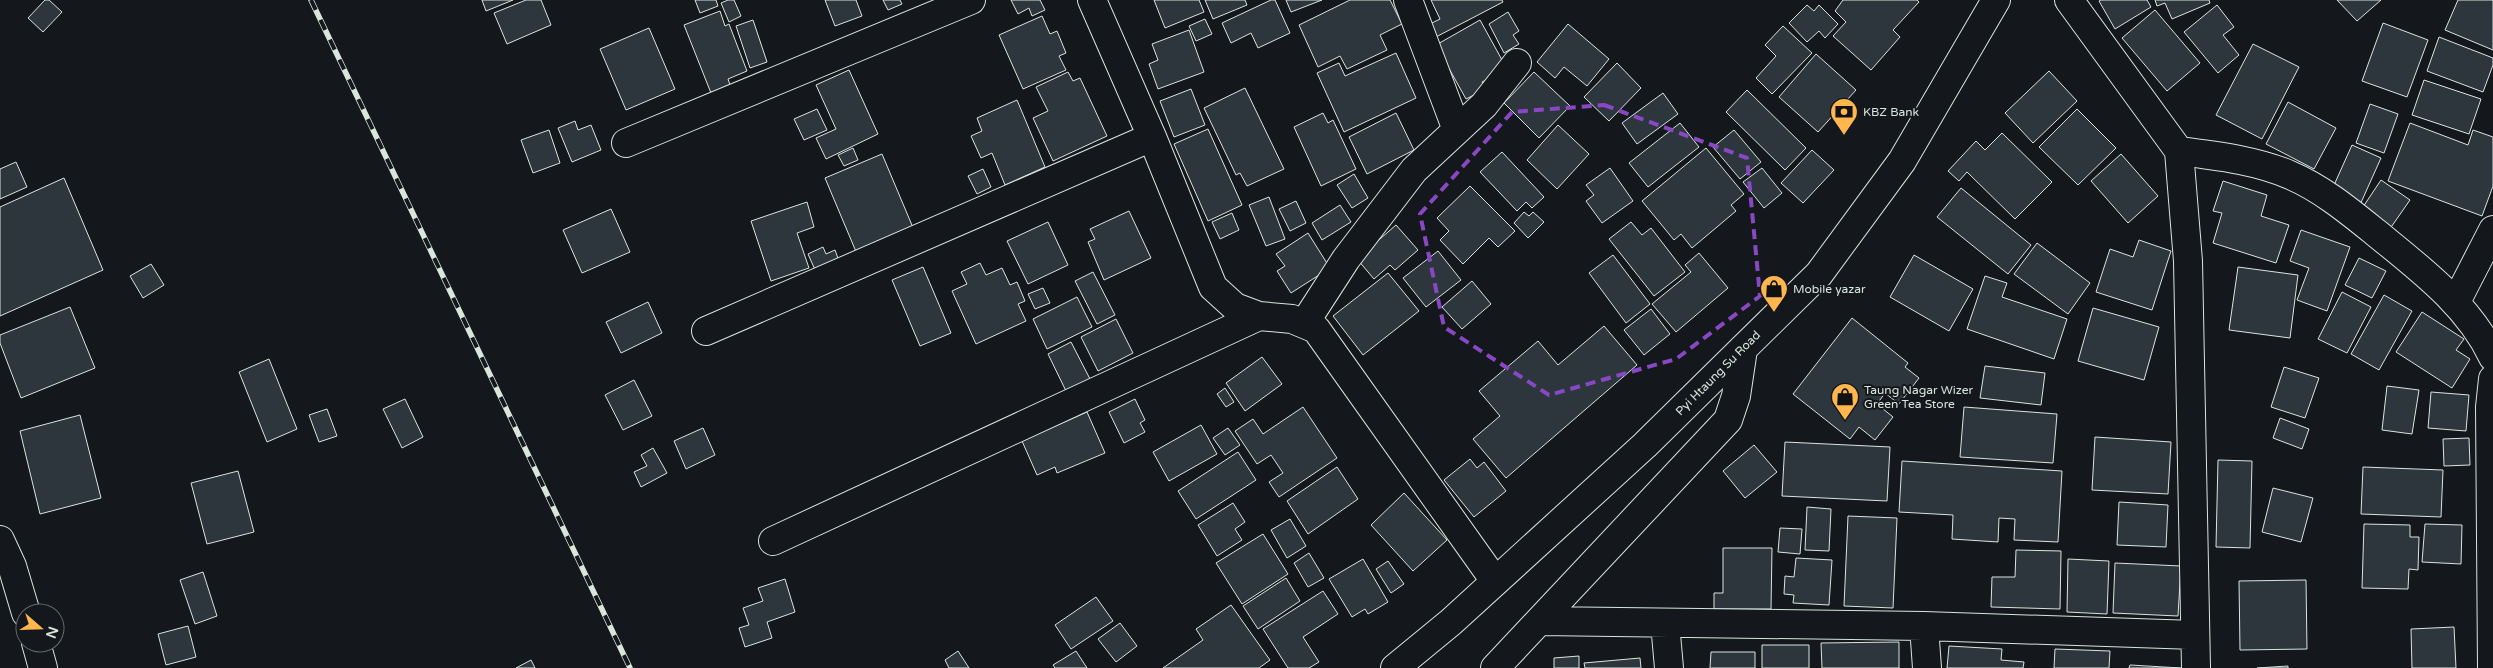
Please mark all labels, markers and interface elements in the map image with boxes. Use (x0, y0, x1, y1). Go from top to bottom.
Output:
bank icon: KBZ Bank (1829, 97, 1859, 136)
place label: KBZ Bank (1863, 105, 1920, 119)
shop icon: Mobile yazar (1759, 274, 1789, 313)
place label: Mobile yazar (1793, 282, 1866, 296)
street label: Pyi Htaung Su Road (1673, 328, 1763, 418)
shop icon: Taung Nagar Wizer Green Tea Store (1830, 382, 1860, 421)
place label: Taung Nagar Wizer Green Tea Store (1864, 383, 1974, 411)
north arrow (15, 603, 65, 653)
text: N (42, 624, 62, 640)

